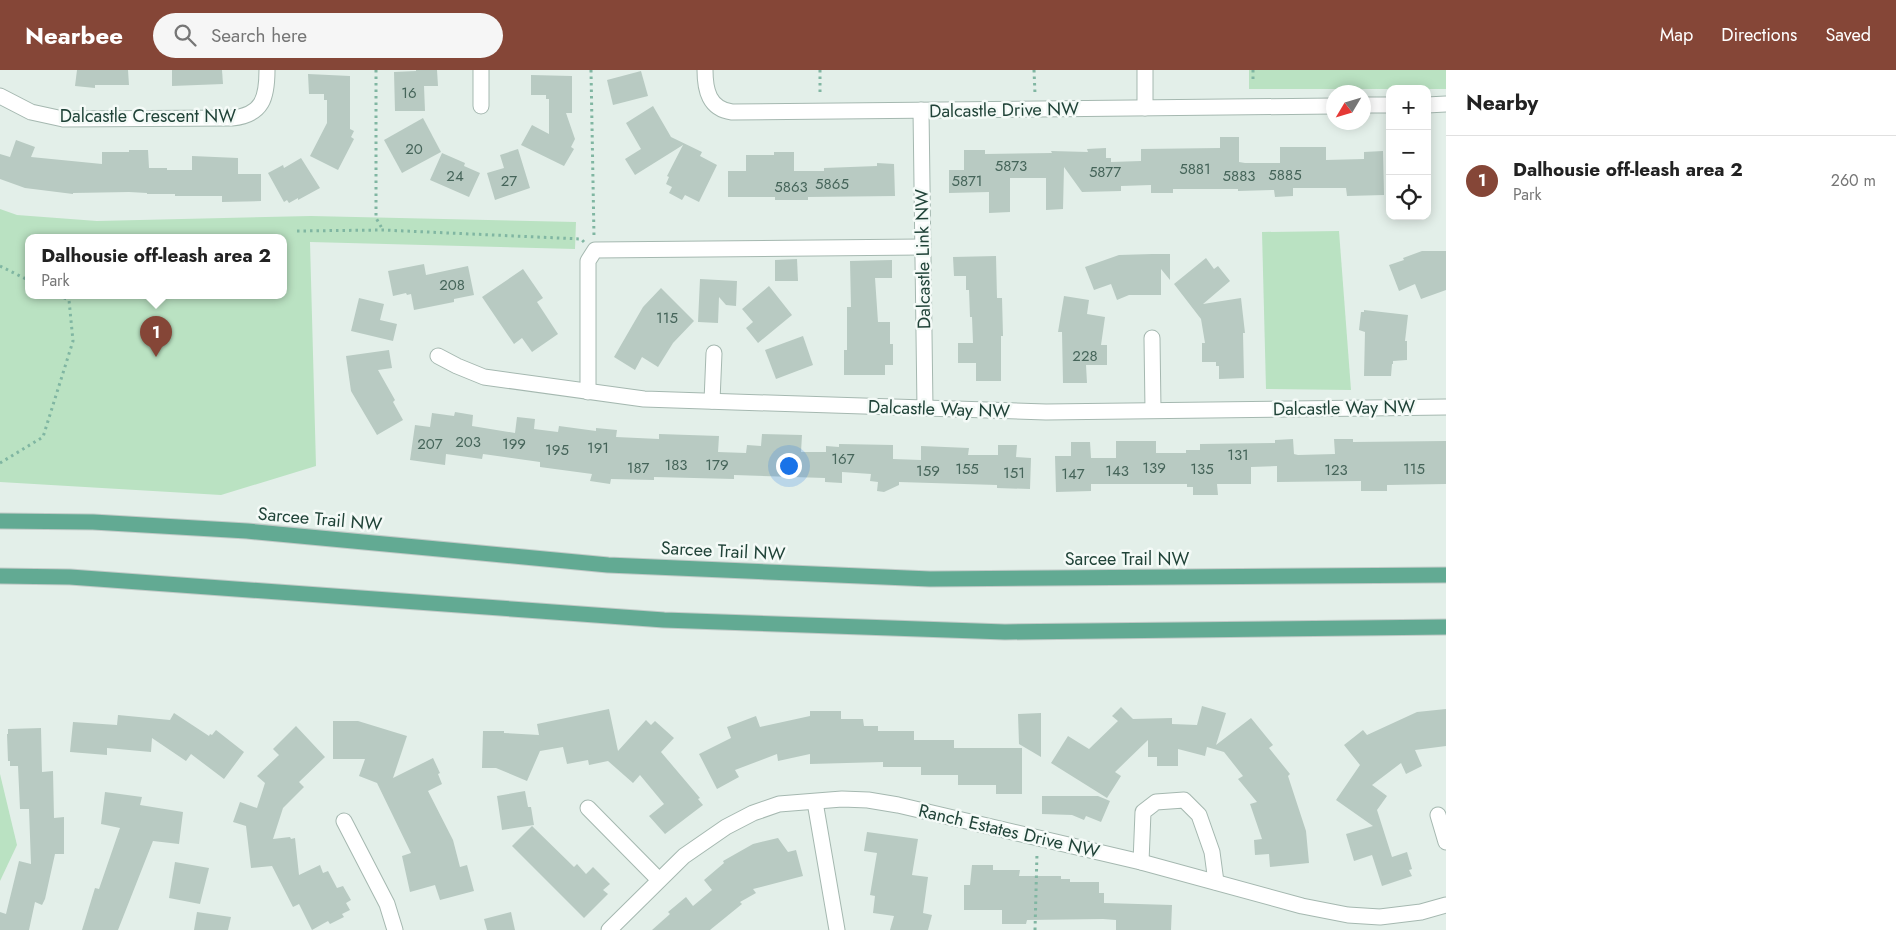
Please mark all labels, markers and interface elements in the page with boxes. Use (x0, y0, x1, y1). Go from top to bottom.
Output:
search box (153, 13, 503, 58)
text: Nearbee (25, 18, 123, 53)
icon: search (171, 21, 199, 49)
text: Search here (211, 22, 307, 49)
text: Map (1660, 22, 1693, 48)
text: Directions (1721, 22, 1797, 48)
text: Saved (1825, 22, 1871, 48)
house number: 16 (401, 82, 417, 104)
north arrow (1326, 85, 1371, 130)
map controls (1386, 85, 1431, 220)
button: + (1386, 85, 1431, 130)
text: Nearby (1466, 88, 1538, 118)
street label: Dalcastle Drive NW (929, 96, 1079, 124)
street label: Dalcastle Crescent NW (60, 103, 236, 129)
button: − (1386, 130, 1431, 175)
house number: 20 (405, 138, 423, 160)
house number: 5873 (995, 155, 1027, 177)
text: Dalhousie off-leash area 2 (1513, 156, 1743, 183)
house number: 5881 (1179, 158, 1211, 180)
house number: 5877 (1089, 161, 1121, 183)
house number: 5885 (1268, 164, 1302, 186)
house number: 24 (446, 165, 464, 187)
house number: 5883 (1222, 165, 1256, 187)
text: 1 (1478, 169, 1486, 192)
text: 260 m (1831, 169, 1876, 192)
house number: 27 (501, 170, 517, 192)
house number: 5871 (951, 170, 983, 192)
house number: 5865 (815, 173, 849, 195)
button: locate (1386, 175, 1431, 220)
house number: 5863 (774, 176, 808, 198)
text: Park (1513, 183, 1542, 206)
street label: Dalcastle Link NW (909, 189, 937, 329)
popup (25, 234, 287, 299)
text: Dalhousie off-leash area 2 (41, 242, 271, 269)
text: Park (41, 269, 70, 292)
house number: 208 (439, 274, 465, 296)
house number: 115 (656, 307, 678, 329)
pin: 1 (140, 316, 172, 357)
house number: 228 (1072, 345, 1098, 367)
street label: Dalcastle Way NW (867, 394, 1011, 424)
street label: Dalcastle Way NW (1273, 394, 1416, 422)
house number: 203 (455, 431, 481, 453)
house number: 207 (417, 433, 443, 455)
house number: 199 (502, 433, 526, 455)
house number: 191 (587, 437, 609, 459)
house number: 195 (545, 439, 569, 461)
house number: 131 (1227, 444, 1249, 466)
house number: 167 (831, 448, 855, 470)
your location (776, 453, 802, 479)
house number: 183 (664, 454, 688, 476)
house number: 179 (705, 454, 729, 476)
house number: 187 (627, 457, 649, 479)
house number: 139 (1142, 457, 1166, 479)
house number: 155 (955, 458, 979, 480)
house number: 135 (1190, 458, 1214, 480)
house number: 115 (1403, 458, 1425, 480)
house number: 123 (1324, 459, 1348, 481)
house number: 159 (916, 460, 940, 482)
house number: 143 (1105, 460, 1129, 482)
house number: 151 (1003, 462, 1025, 484)
house number: 147 (1061, 463, 1085, 485)
street label: Sarcee Trail NW (257, 501, 383, 537)
street label: Sarcee Trail NW (660, 535, 786, 567)
street label: Sarcee Trail NW (1065, 546, 1190, 572)
street label: Ranch Estates Drive NW (916, 798, 1102, 865)

